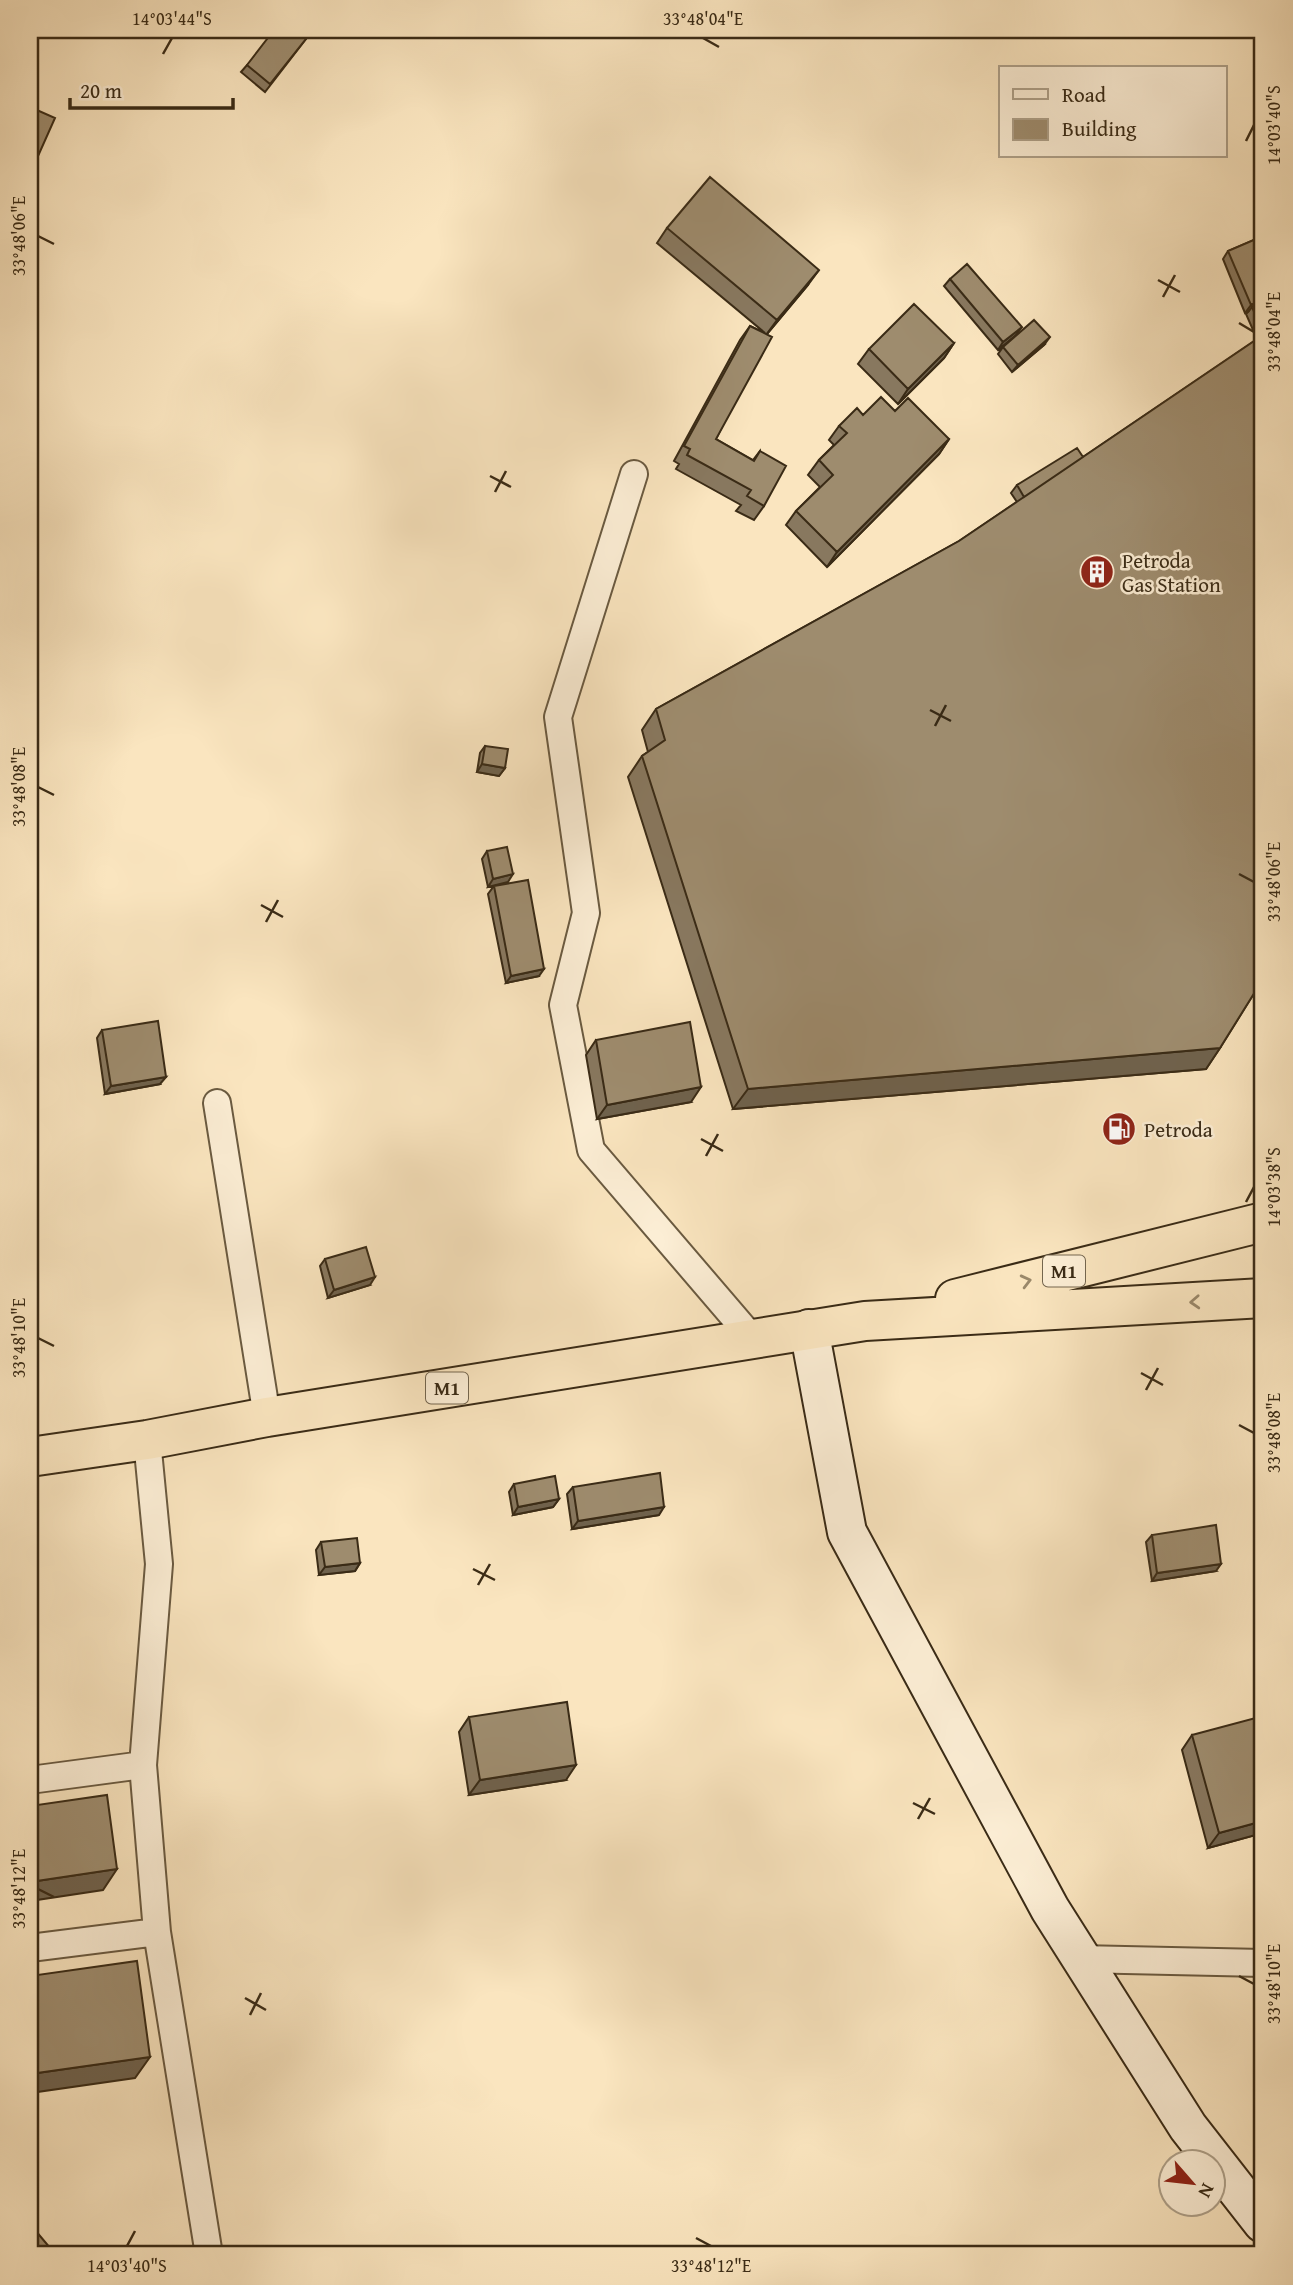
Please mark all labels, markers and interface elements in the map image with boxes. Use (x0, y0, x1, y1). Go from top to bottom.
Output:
text: 14°03'44"S (132, 5, 212, 32)
text: 33°48'04"E (663, 5, 743, 32)
scale bar (70, 66, 233, 110)
legend (999, 66, 1226, 158)
text: 20 m (80, 75, 122, 106)
text: Road (1062, 79, 1107, 110)
text: 14°03'40"S (1260, 85, 1287, 165)
text: Building (1062, 113, 1137, 144)
text: 33°48'06"E (5, 196, 32, 276)
text: 33°48'04"E (1260, 292, 1287, 372)
place label: Petroda Gas Station (1122, 545, 1221, 600)
building icon: Petroda Gas Station (1078, 553, 1116, 591)
text: 33°48'08"E (5, 747, 32, 827)
text: 33°48'06"E (1260, 842, 1287, 922)
fuel station icon: Petroda (1100, 1110, 1138, 1148)
place label: Petroda (1144, 1114, 1213, 1145)
text: 14°03'38"S (1260, 1147, 1287, 1227)
road number: M1 (1043, 1256, 1085, 1287)
one-way arrow (1020, 1275, 1032, 1289)
one-way arrow (1189, 1294, 1200, 1309)
text: 33°48'10"E (5, 1298, 32, 1378)
road number: M1 (426, 1372, 468, 1404)
text: 33°48'08"E (1260, 1393, 1287, 1473)
text: 33°48'12"E (5, 1849, 32, 1929)
text: 33°48'10"E (1260, 1944, 1287, 2024)
north arrow (1156, 2148, 1226, 2218)
text: N (1192, 2179, 1222, 2203)
text: 14°03'40"S (87, 2252, 167, 2279)
text: 33°48'12"E (671, 2252, 751, 2279)

